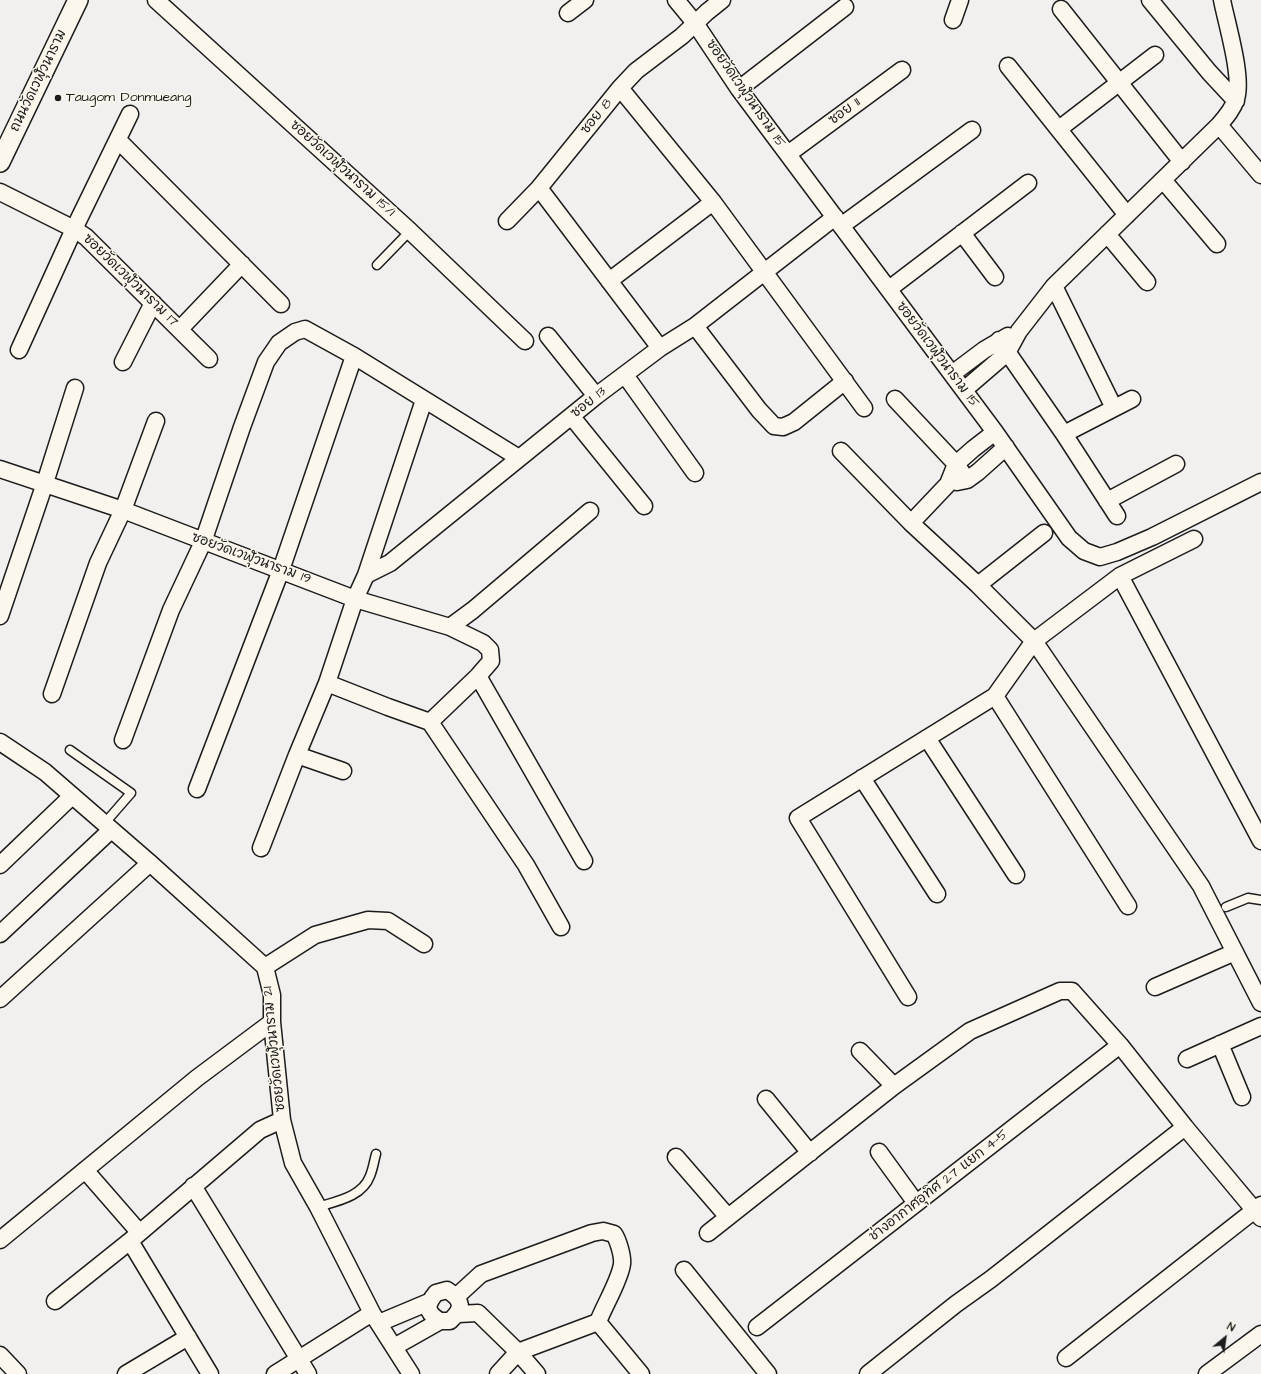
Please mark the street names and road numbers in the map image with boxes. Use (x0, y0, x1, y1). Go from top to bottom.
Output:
street label: ถนนวัดเวฬุวนาราม (7, 27, 71, 135)
street label: ซอยวัดเวฬุวนาราม 15 (701, 37, 789, 151)
street label: ซอย 11 (826, 95, 864, 129)
street label: ซอย 8 (578, 96, 616, 138)
street label: ซอยวัดเวฬุวนาราม 15/1 (286, 117, 398, 221)
street label: ซอยวัดเวฬุวนาราม 17 (79, 231, 181, 331)
street label: ซอยวัดเวฬุวนาราม 15 (892, 299, 982, 411)
street label: ซอย 13 (568, 384, 610, 422)
street label: ซอยวัดเวฬุวนาราม 19 (189, 530, 313, 588)
street label: ซอยวัดเวฬุวนาราม 21 (260, 985, 290, 1113)
street label: ช่างอากาศอุทิศ 27 แยก 4-5 (866, 1127, 1012, 1245)

